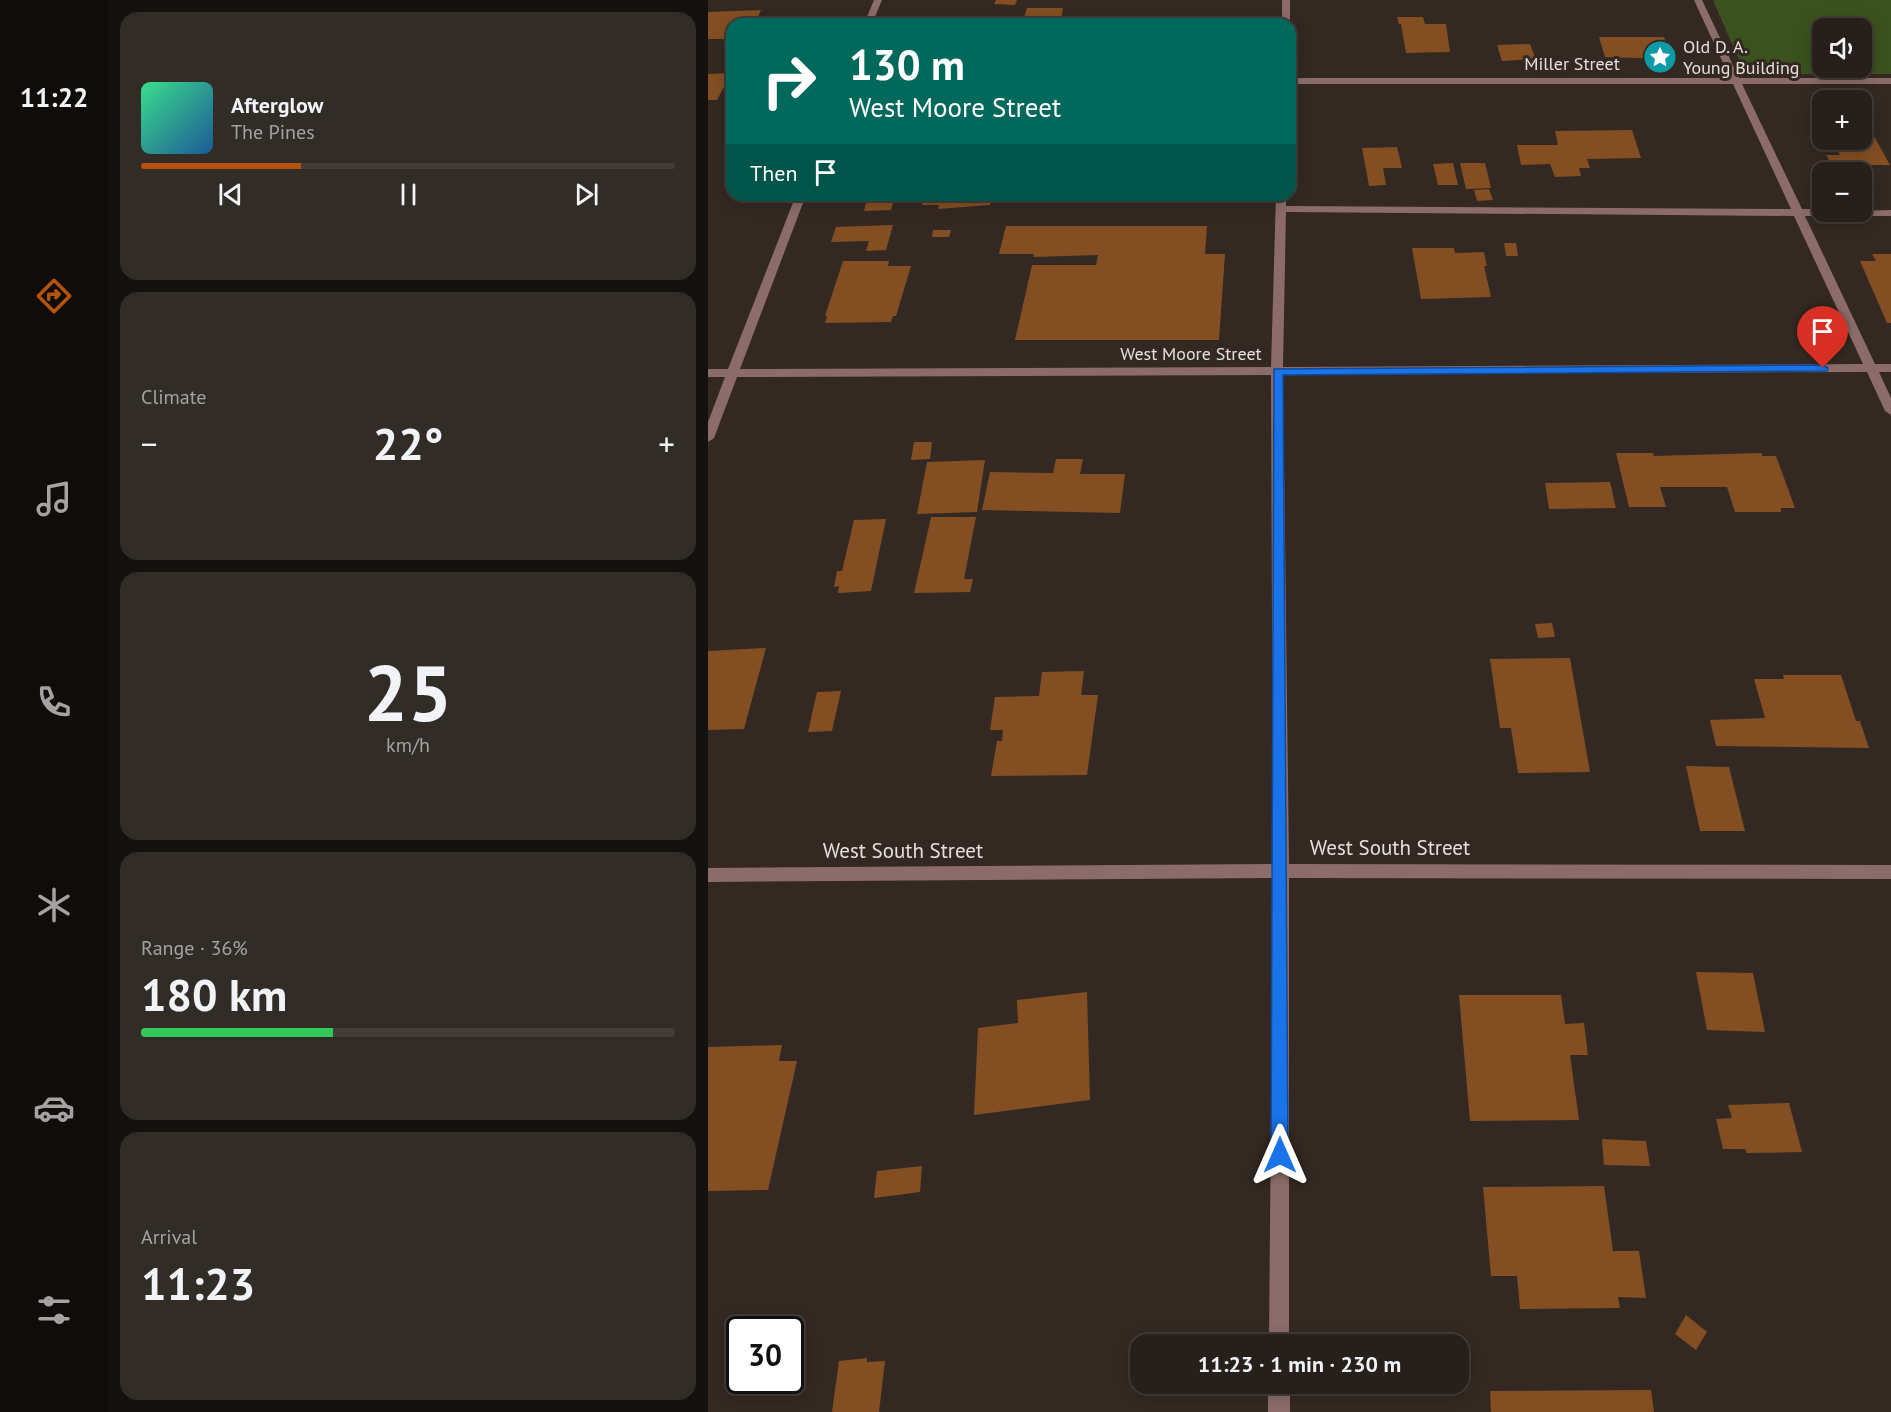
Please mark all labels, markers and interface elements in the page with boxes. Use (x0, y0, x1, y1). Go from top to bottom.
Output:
map controls (1812, 18, 1872, 222)
button: sound (1812, 18, 1872, 78)
place label: Old D. A. Young Building (1683, 35, 1800, 79)
text: 130 m (849, 37, 965, 92)
place icon: Old D. A. Young Building (1642, 39, 1678, 75)
icon: right (750, 42, 828, 120)
street label: Miller Street (1524, 52, 1620, 75)
text: 11:22 (20, 80, 88, 114)
text: West Moore Street (849, 90, 1061, 124)
button: + (1812, 90, 1872, 150)
text: Afterglow (231, 91, 323, 119)
text: The Pines (231, 119, 315, 145)
icon: arrive (809, 156, 842, 189)
text: Then (750, 159, 797, 187)
button: − (1812, 162, 1872, 222)
icon: previous (214, 178, 247, 211)
icon: pause (392, 178, 425, 211)
icon: next (570, 178, 603, 211)
icon: directions (33, 275, 75, 317)
pin (1797, 306, 1848, 368)
icon: arrive (1806, 315, 1839, 348)
street label: West Moore Street (1120, 342, 1262, 365)
text: Climate (141, 384, 207, 410)
text: 22° (373, 414, 443, 472)
text: − (141, 422, 158, 465)
text: + (658, 422, 675, 465)
icon: music (33, 478, 75, 520)
text: 25 (364, 642, 452, 743)
icon: phone (33, 681, 75, 723)
text: km/h (386, 732, 430, 758)
street label: West South Street (1310, 834, 1470, 861)
street label: West South Street (823, 837, 983, 864)
icon: climate (33, 884, 75, 926)
text: Range · 36% (141, 935, 248, 961)
text: 180 km (141, 965, 287, 1023)
icon: car (33, 1087, 75, 1129)
position arrow (1248, 1123, 1312, 1187)
text: Arrival (141, 1224, 197, 1250)
text: 11:23 (141, 1254, 255, 1312)
icon: filters (33, 1289, 75, 1331)
speed limit sign: 30 (726, 1316, 804, 1394)
text: 11:23 · 1 min · 230 m (1198, 1350, 1401, 1378)

